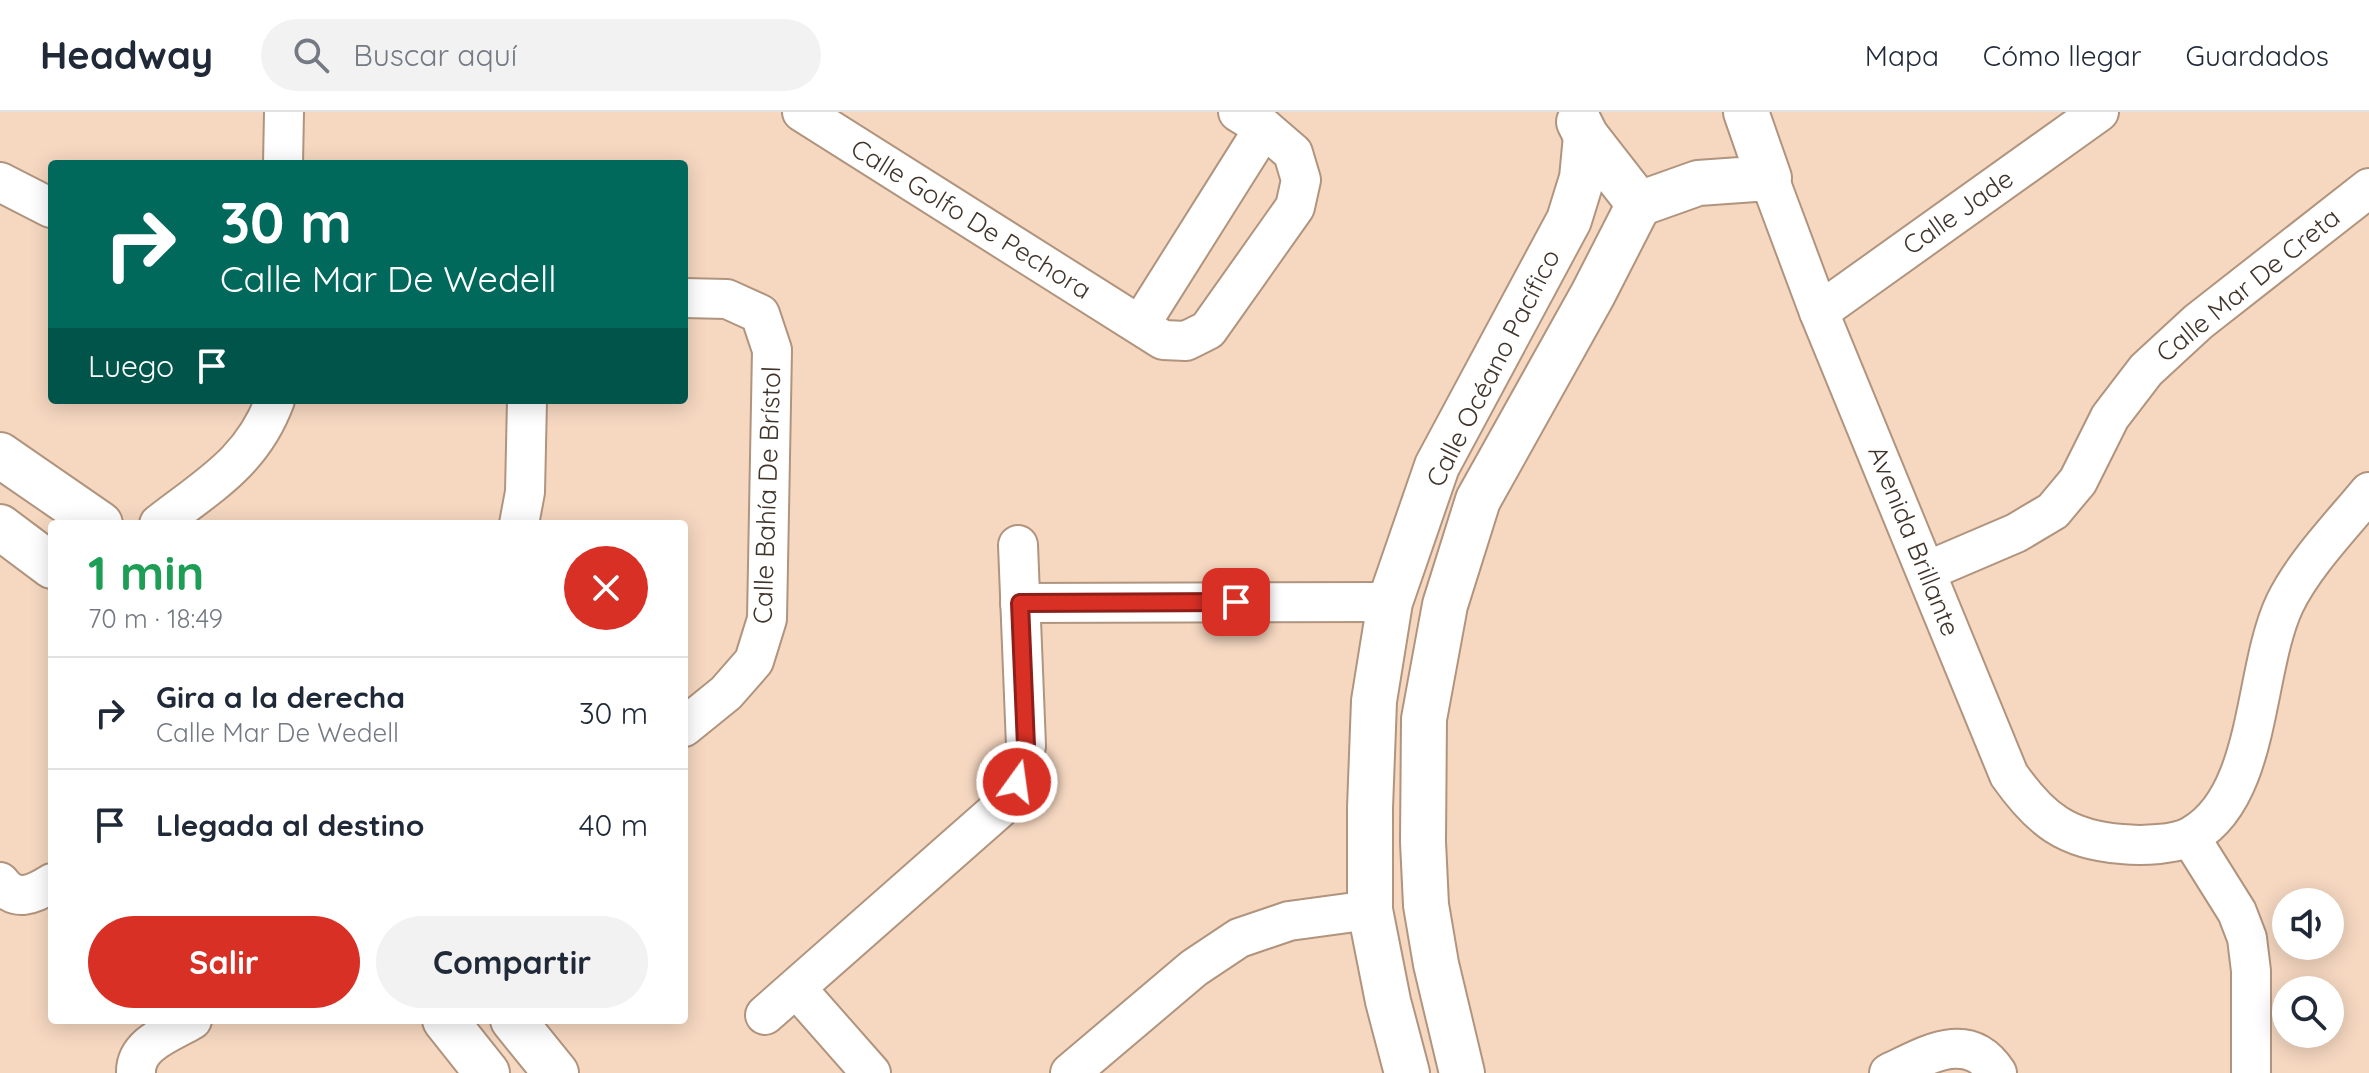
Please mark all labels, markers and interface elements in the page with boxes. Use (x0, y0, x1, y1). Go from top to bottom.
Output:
search box (261, 19, 821, 91)
text: Headway (40, 31, 213, 79)
icon: search (289, 33, 333, 77)
text: Buscar aquí (353, 36, 517, 74)
text: Mapa (1865, 38, 1939, 73)
text: Cómo llegar (1983, 38, 2142, 73)
text: Guardados (2186, 38, 2329, 73)
street label: Calle Golfo De Pechora (845, 131, 1098, 306)
street label: Calle Jade (1896, 162, 2019, 262)
text: 30 m (220, 187, 352, 257)
icon: right (88, 192, 192, 296)
street label: Calle Mar De Creta (2149, 200, 2346, 369)
street label: Calle Océano Pacífico (1418, 243, 1567, 492)
text: Calle Mar De Wedell (220, 256, 557, 301)
icon: arrive (190, 344, 234, 388)
text: Luego (88, 347, 174, 385)
street label: Calle Bahía De Brístol (746, 366, 787, 624)
street label: Avenida Brillante (1861, 441, 1968, 641)
text: 1 min (88, 542, 204, 602)
button: close (564, 546, 648, 630)
pin (1202, 568, 1270, 636)
icon: arrive (1214, 580, 1258, 624)
text: 70 m · 18:49 (88, 602, 223, 635)
text: Gira a la derecha (156, 678, 405, 716)
icon: right (88, 691, 132, 735)
text: 30 m (579, 694, 648, 732)
text: Calle Mar De Wedell (156, 716, 399, 749)
position arrow (975, 740, 1059, 824)
icon: arrive (88, 803, 132, 847)
text: Llegada al destino (156, 806, 424, 844)
text: 40 m (579, 806, 648, 844)
map controls (2272, 888, 2344, 1048)
button: sound (2272, 888, 2344, 960)
button: Salir (88, 916, 360, 1008)
button: Compartir (376, 916, 648, 1008)
button: search (2272, 976, 2344, 1048)

